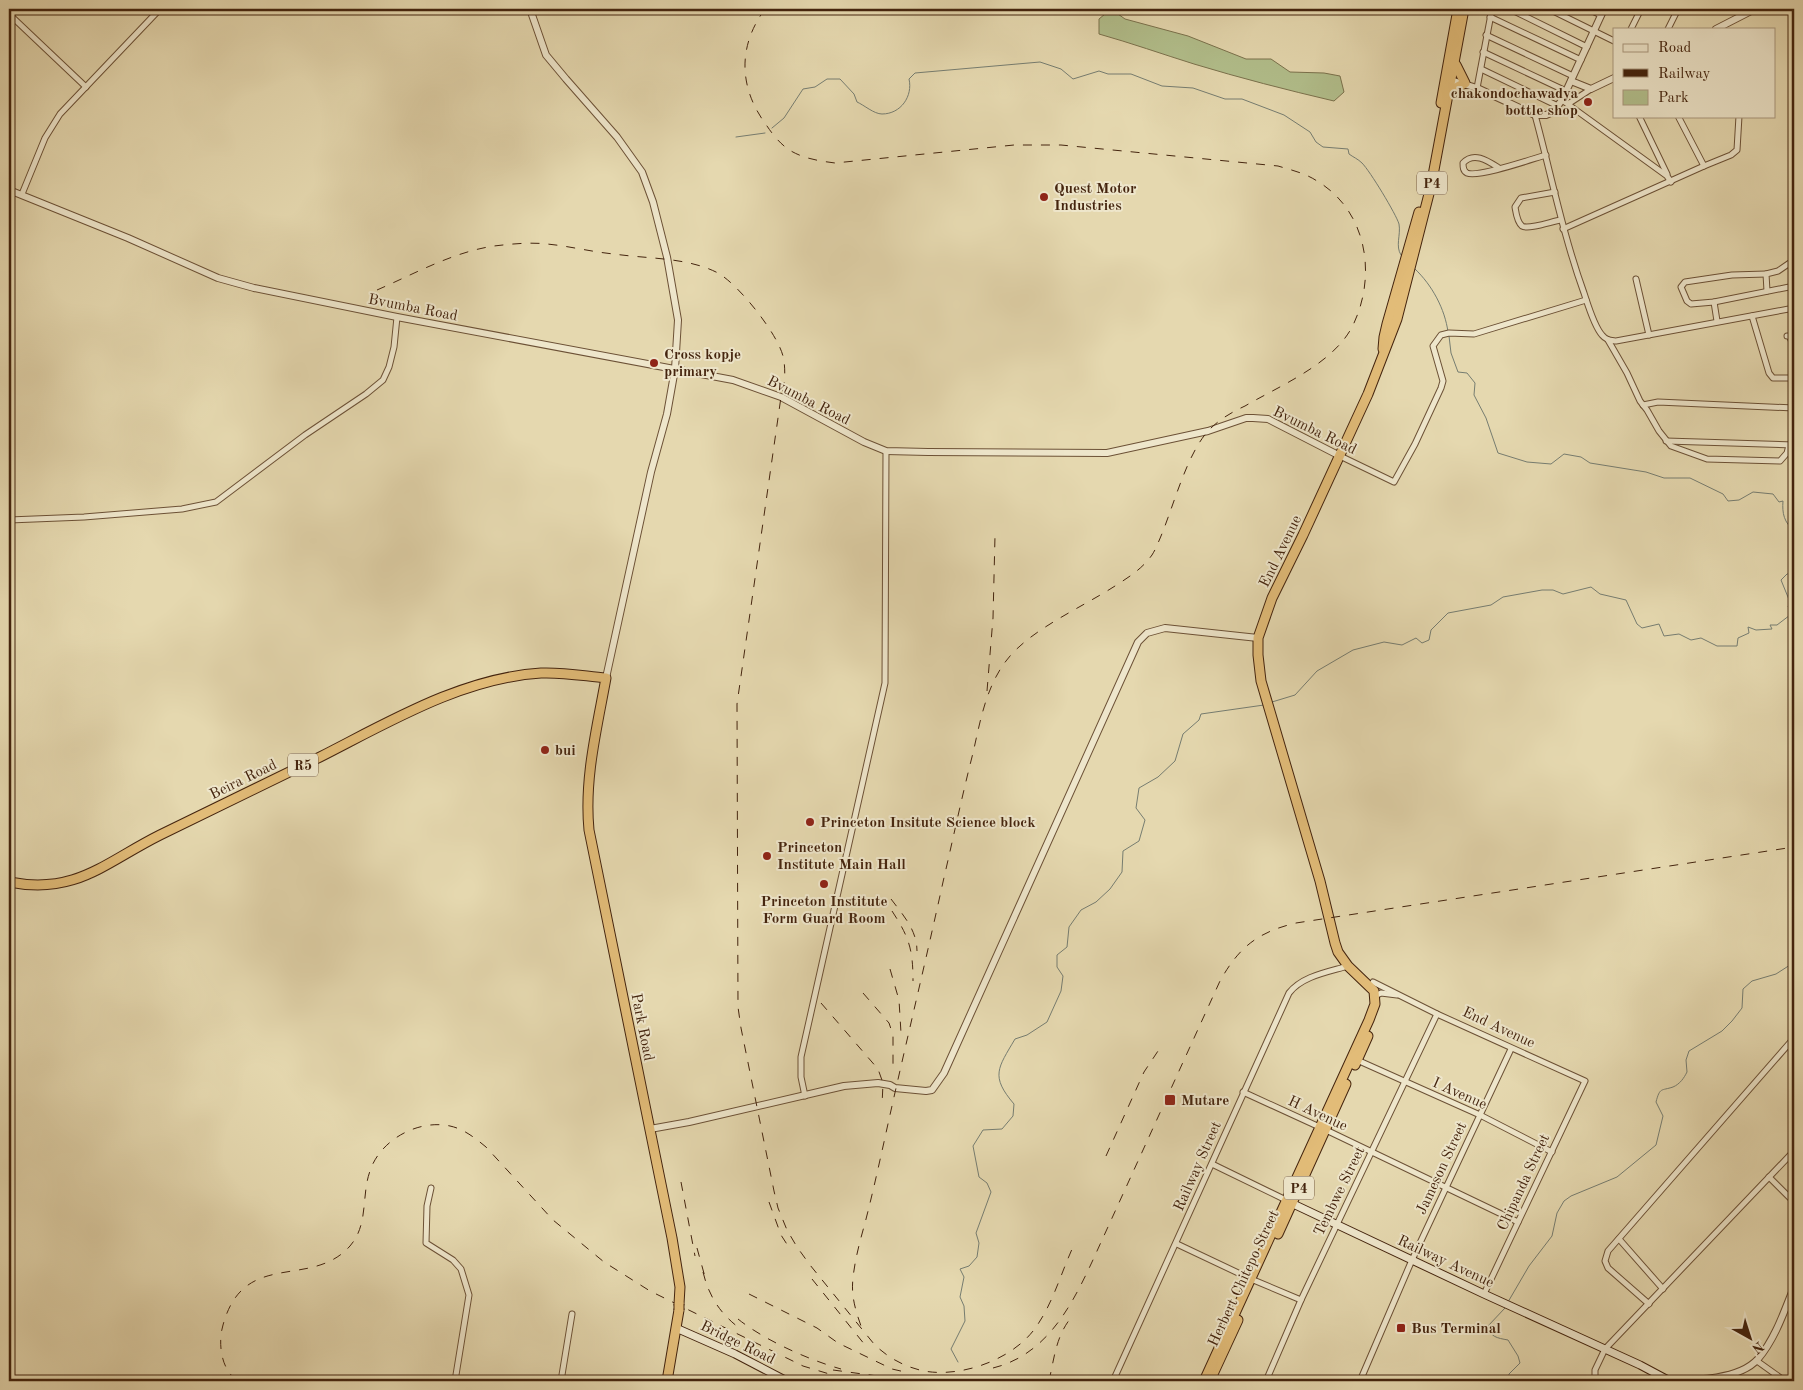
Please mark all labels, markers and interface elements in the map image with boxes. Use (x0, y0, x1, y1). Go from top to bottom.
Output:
legend (1613, 28, 1776, 118)
text: Road (1658, 41, 1692, 56)
text: Railway (1658, 67, 1711, 82)
place label: chakondochawadya bottle shop (1451, 87, 1578, 119)
text: Park (1658, 91, 1689, 106)
marker: chakondochawadya bottle shop (1582, 96, 1594, 108)
road number: P4 (1417, 172, 1447, 194)
place label: Quest Motor Industries (1054, 182, 1137, 214)
marker: Quest Motor Industries (1038, 191, 1050, 203)
street label: Bvumba Road (367, 292, 459, 325)
place label: Cross kopje primary (664, 348, 741, 380)
marker: Cross kopje primary (648, 357, 660, 369)
street label: Bvumba Road (764, 374, 852, 429)
street label: Bvumba Road (1270, 405, 1359, 458)
street label: End Avenue (1257, 513, 1305, 590)
marker: bui (539, 744, 551, 756)
place label: bui (555, 744, 576, 759)
road number: R5 (288, 754, 318, 776)
street label: Beira Road (208, 758, 280, 803)
marker: Princeton Insitute Science block (804, 816, 816, 828)
place label: Princeton Insitute Science block (820, 816, 1036, 831)
place label: Princeton Institute Main Hall (777, 841, 906, 873)
marker: Princeton Institute Main Hall (761, 850, 773, 862)
marker: Princeton Institute Form Guard Room (818, 878, 830, 890)
place label: Princeton Institute Form Guard Room (760, 895, 888, 927)
street label: Park Road (628, 992, 655, 1063)
street label: End Avenue (1460, 1005, 1537, 1052)
street label: I Avenue (1430, 1076, 1489, 1113)
marker: Mutare (1163, 1093, 1177, 1107)
place label: Mutare (1181, 1094, 1229, 1109)
street label: H Avenue (1285, 1094, 1349, 1135)
street label: Railway Street (1172, 1119, 1225, 1214)
street label: Jameson Street (1414, 1120, 1470, 1217)
street label: Chipanda Street (1495, 1132, 1553, 1233)
street label: Tembwe Street (1312, 1144, 1369, 1239)
road number: P4 (1284, 1176, 1314, 1200)
street label: Herbert Chitepo Street (1206, 1208, 1283, 1349)
street label: Railway Avenue (1395, 1234, 1496, 1291)
north arrow (1726, 1312, 1776, 1362)
street label: Bridge Road (698, 1319, 777, 1368)
marker: Bus Terminal (1395, 1322, 1407, 1334)
place label: Bus Terminal (1411, 1322, 1501, 1337)
text: N (1749, 1339, 1766, 1356)

